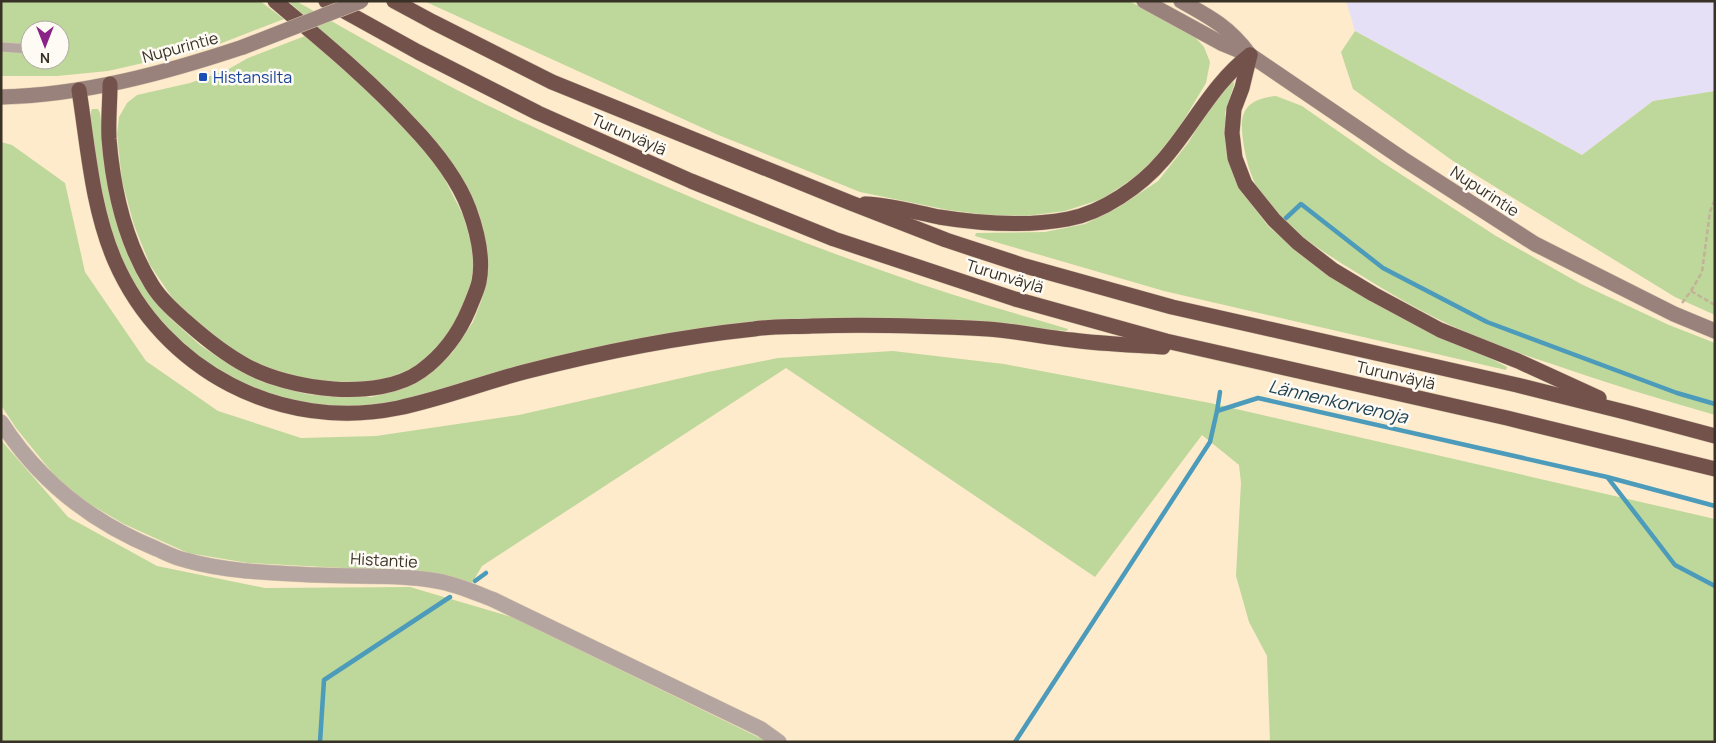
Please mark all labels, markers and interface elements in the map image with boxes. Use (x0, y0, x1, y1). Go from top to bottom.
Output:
north arrow (20, 20, 70, 70)
street label: Nupurintie (140, 26, 220, 68)
text: N (40, 49, 50, 68)
place label: Histansilta (213, 66, 292, 88)
marker: Histansilta (197, 71, 209, 83)
street label: Turunväylä (588, 108, 670, 160)
street label: Nupurintie (1446, 161, 1524, 221)
street label: Turunväylä (963, 254, 1047, 298)
street label: Turunväylä (1354, 355, 1438, 395)
water label: Lännenkorvenoja (1266, 373, 1411, 429)
street label: Histantie (350, 547, 418, 573)

